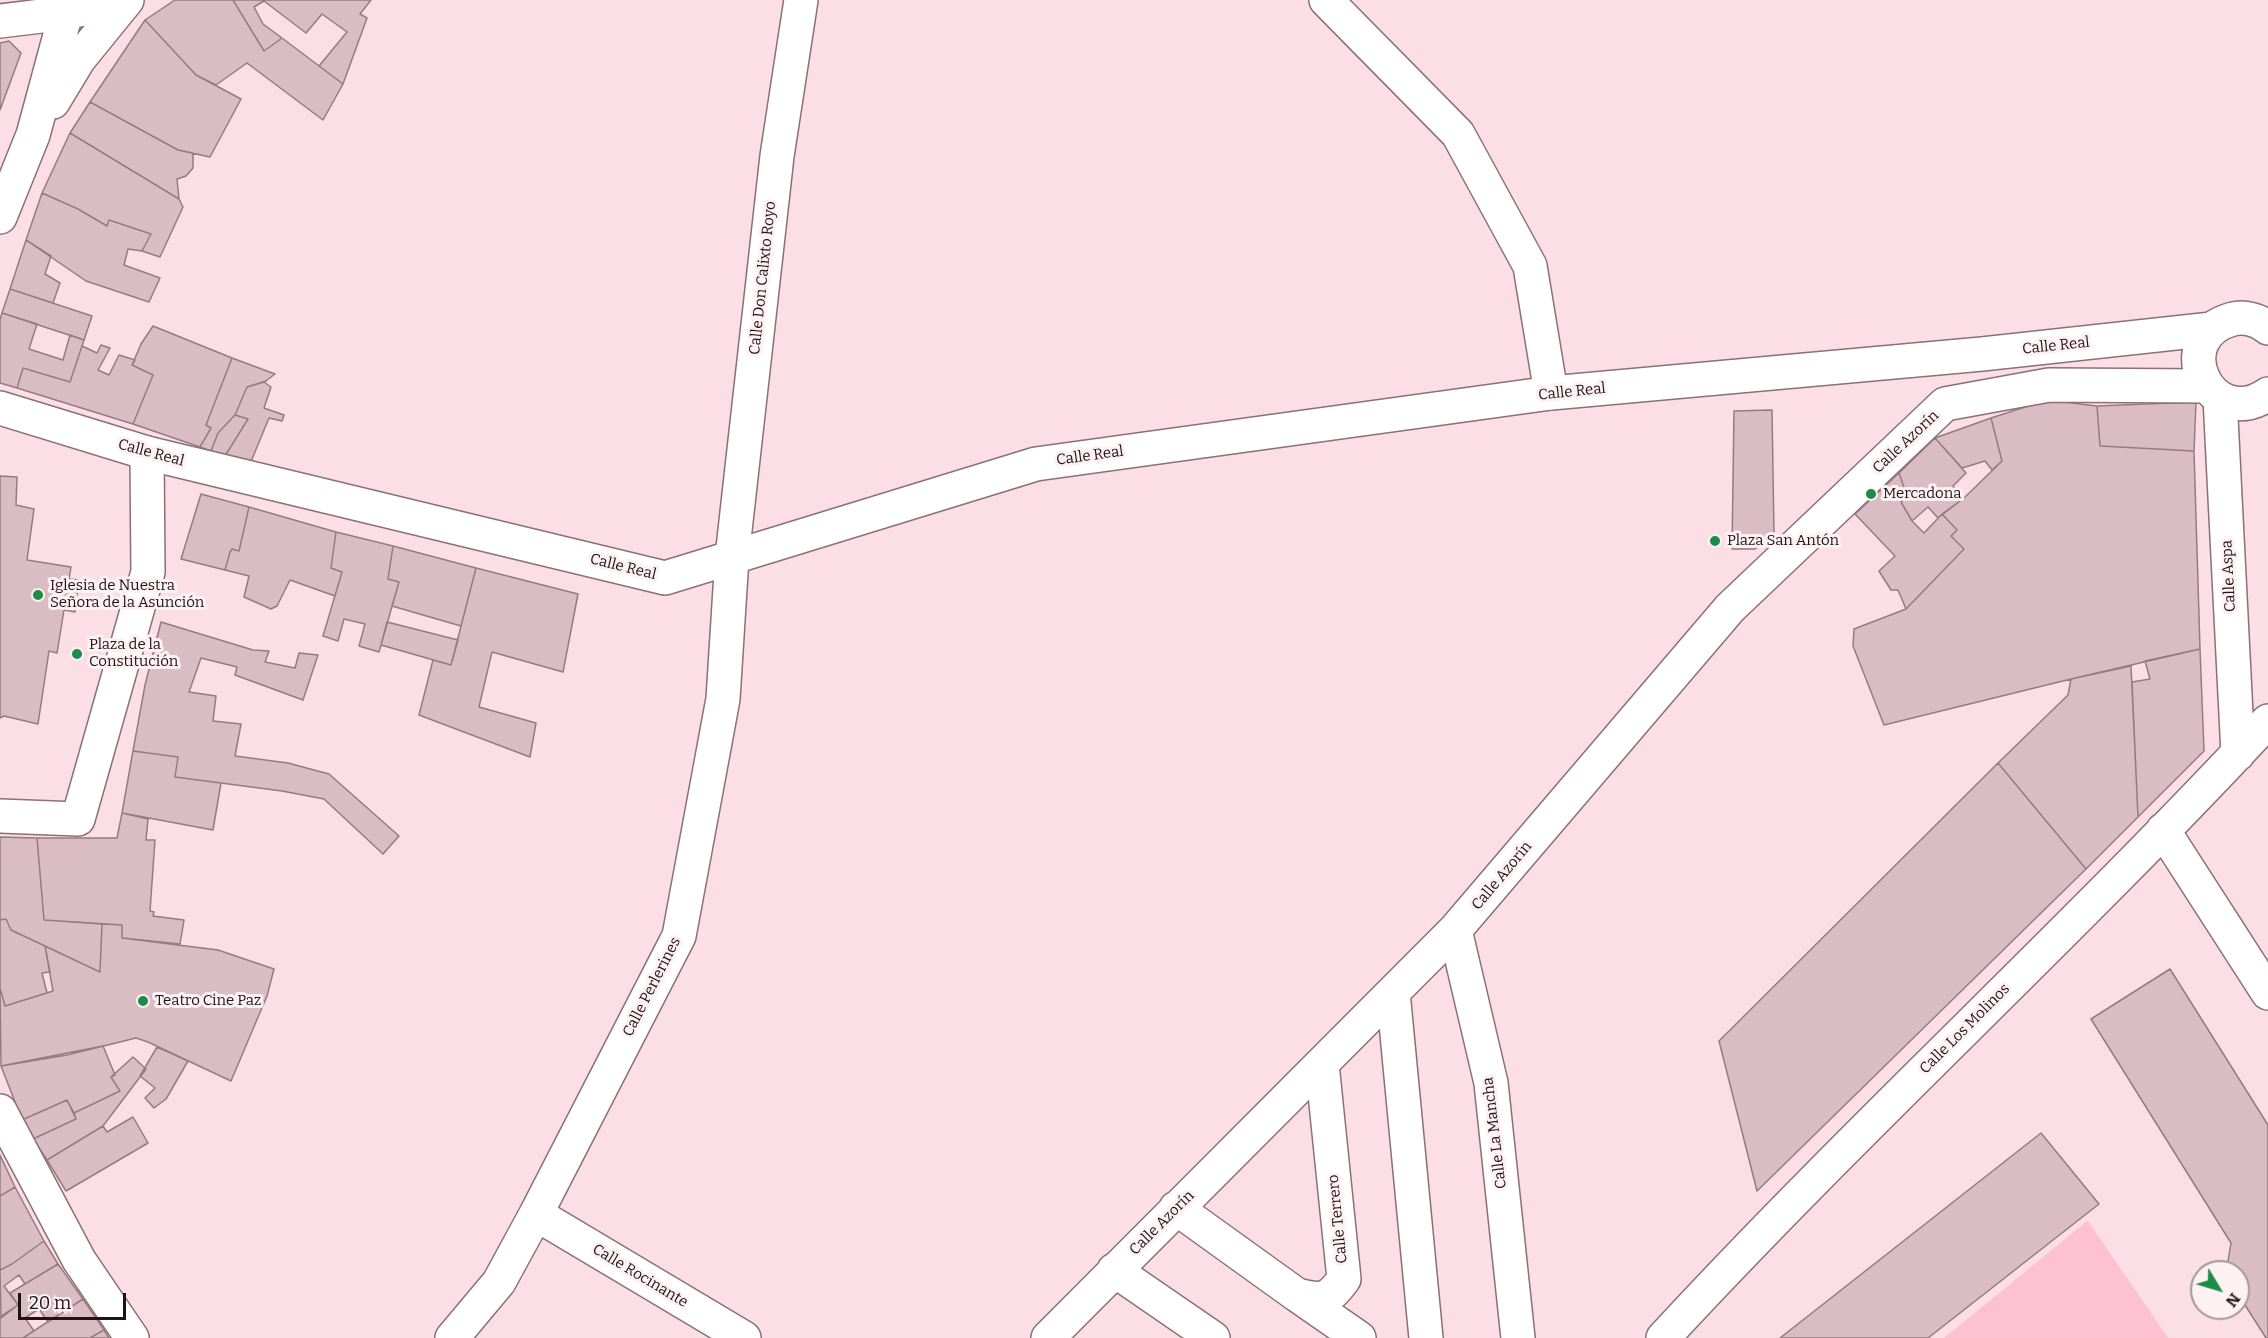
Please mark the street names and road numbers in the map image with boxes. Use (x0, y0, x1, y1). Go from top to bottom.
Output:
street label: Calle Don Calixto Royo (746, 200, 780, 356)
street label: Calle Real (2021, 334, 2091, 358)
street label: Calle Real (1537, 380, 1607, 404)
street label: Calle Azorín (1869, 407, 1943, 477)
street label: Calle Real (116, 436, 186, 470)
street label: Calle Real (1055, 442, 1125, 470)
street label: Calle Aspa (2218, 540, 2240, 612)
street label: Calle Real (588, 550, 658, 584)
street label: Calle Azorín (1468, 838, 1536, 914)
street label: Calle Perlerines (619, 934, 685, 1040)
street label: Calle Los Molinos (1916, 980, 2014, 1078)
street label: Calle La Mancha (1479, 1076, 1511, 1190)
street label: Calle Terrero (1324, 1174, 1352, 1264)
street label: Calle Azorín (1126, 1187, 1198, 1259)
street label: Calle Rocinante (589, 1240, 691, 1312)

